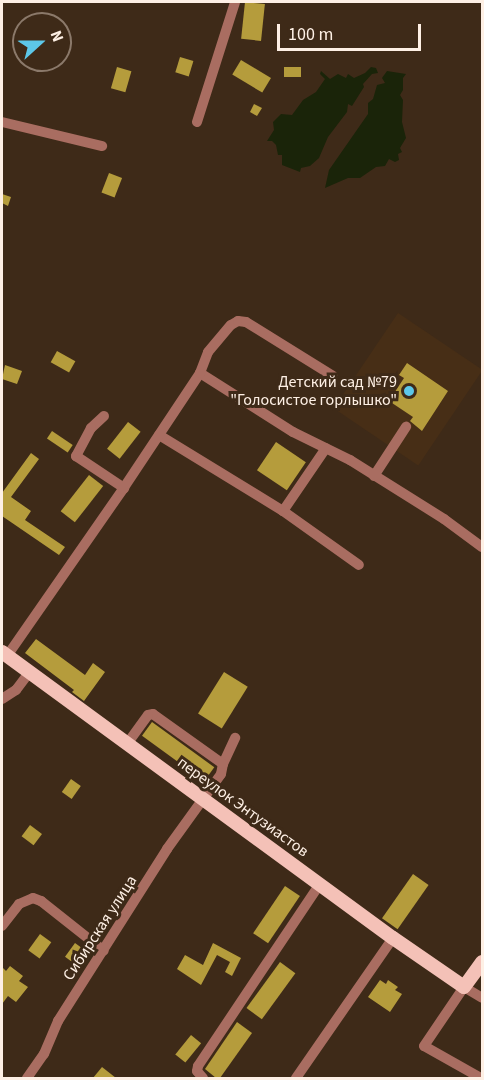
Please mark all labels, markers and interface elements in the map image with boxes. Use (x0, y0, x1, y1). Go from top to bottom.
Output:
north arrow (12, 12, 72, 72)
scale bar (280, 12, 424, 50)
text: 100 m (288, 22, 333, 47)
text: N (45, 27, 69, 45)
place label: Детский сад №79 "Голосистое горлышко" (230, 372, 397, 410)
marker: Детский сад №79 "Голосистое горлышко" (402, 384, 416, 398)
street label: переулок Энтузиастов (174, 753, 312, 861)
street label: Сибирская улица (59, 872, 141, 984)

